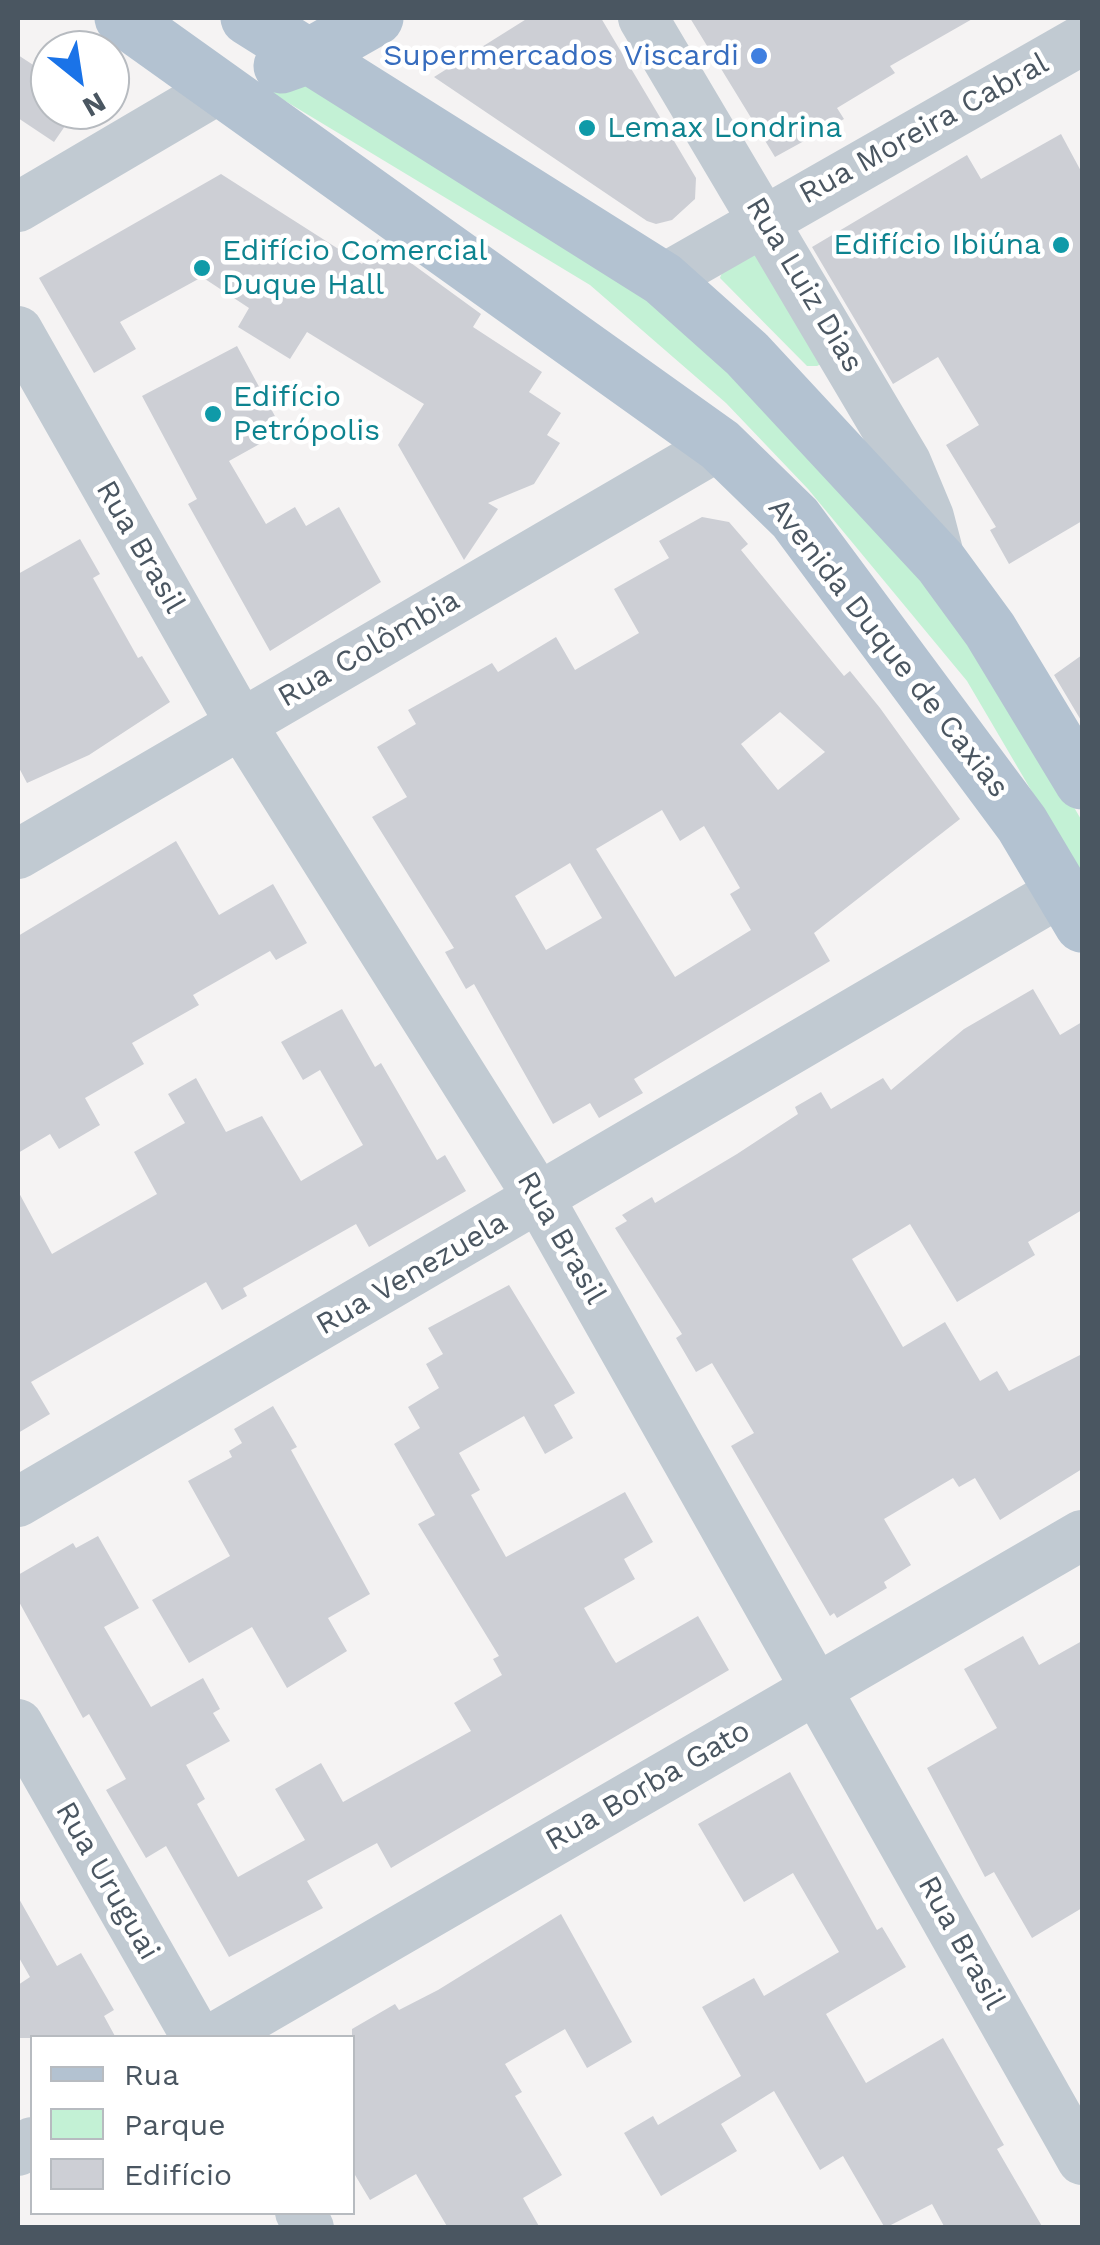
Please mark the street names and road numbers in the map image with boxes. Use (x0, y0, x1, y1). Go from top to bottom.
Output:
street label: Rua Moreira Cabral (793, 46, 1055, 212)
street label: Rua Luiz Dias (738, 191, 870, 379)
street label: Rua Brasil (88, 474, 192, 620)
street label: Avenida Duque de Caxias (760, 491, 1016, 805)
street label: Rua Colômbia (272, 583, 466, 715)
street label: Rua Brasil (509, 1165, 613, 1311)
street label: Rua Venezuela (310, 1205, 514, 1343)
street label: Rua Borba Gato (539, 1713, 757, 1859)
street label: Rua Uruguai (47, 1796, 167, 1966)
street label: Rua Brasil (910, 1870, 1012, 2016)

